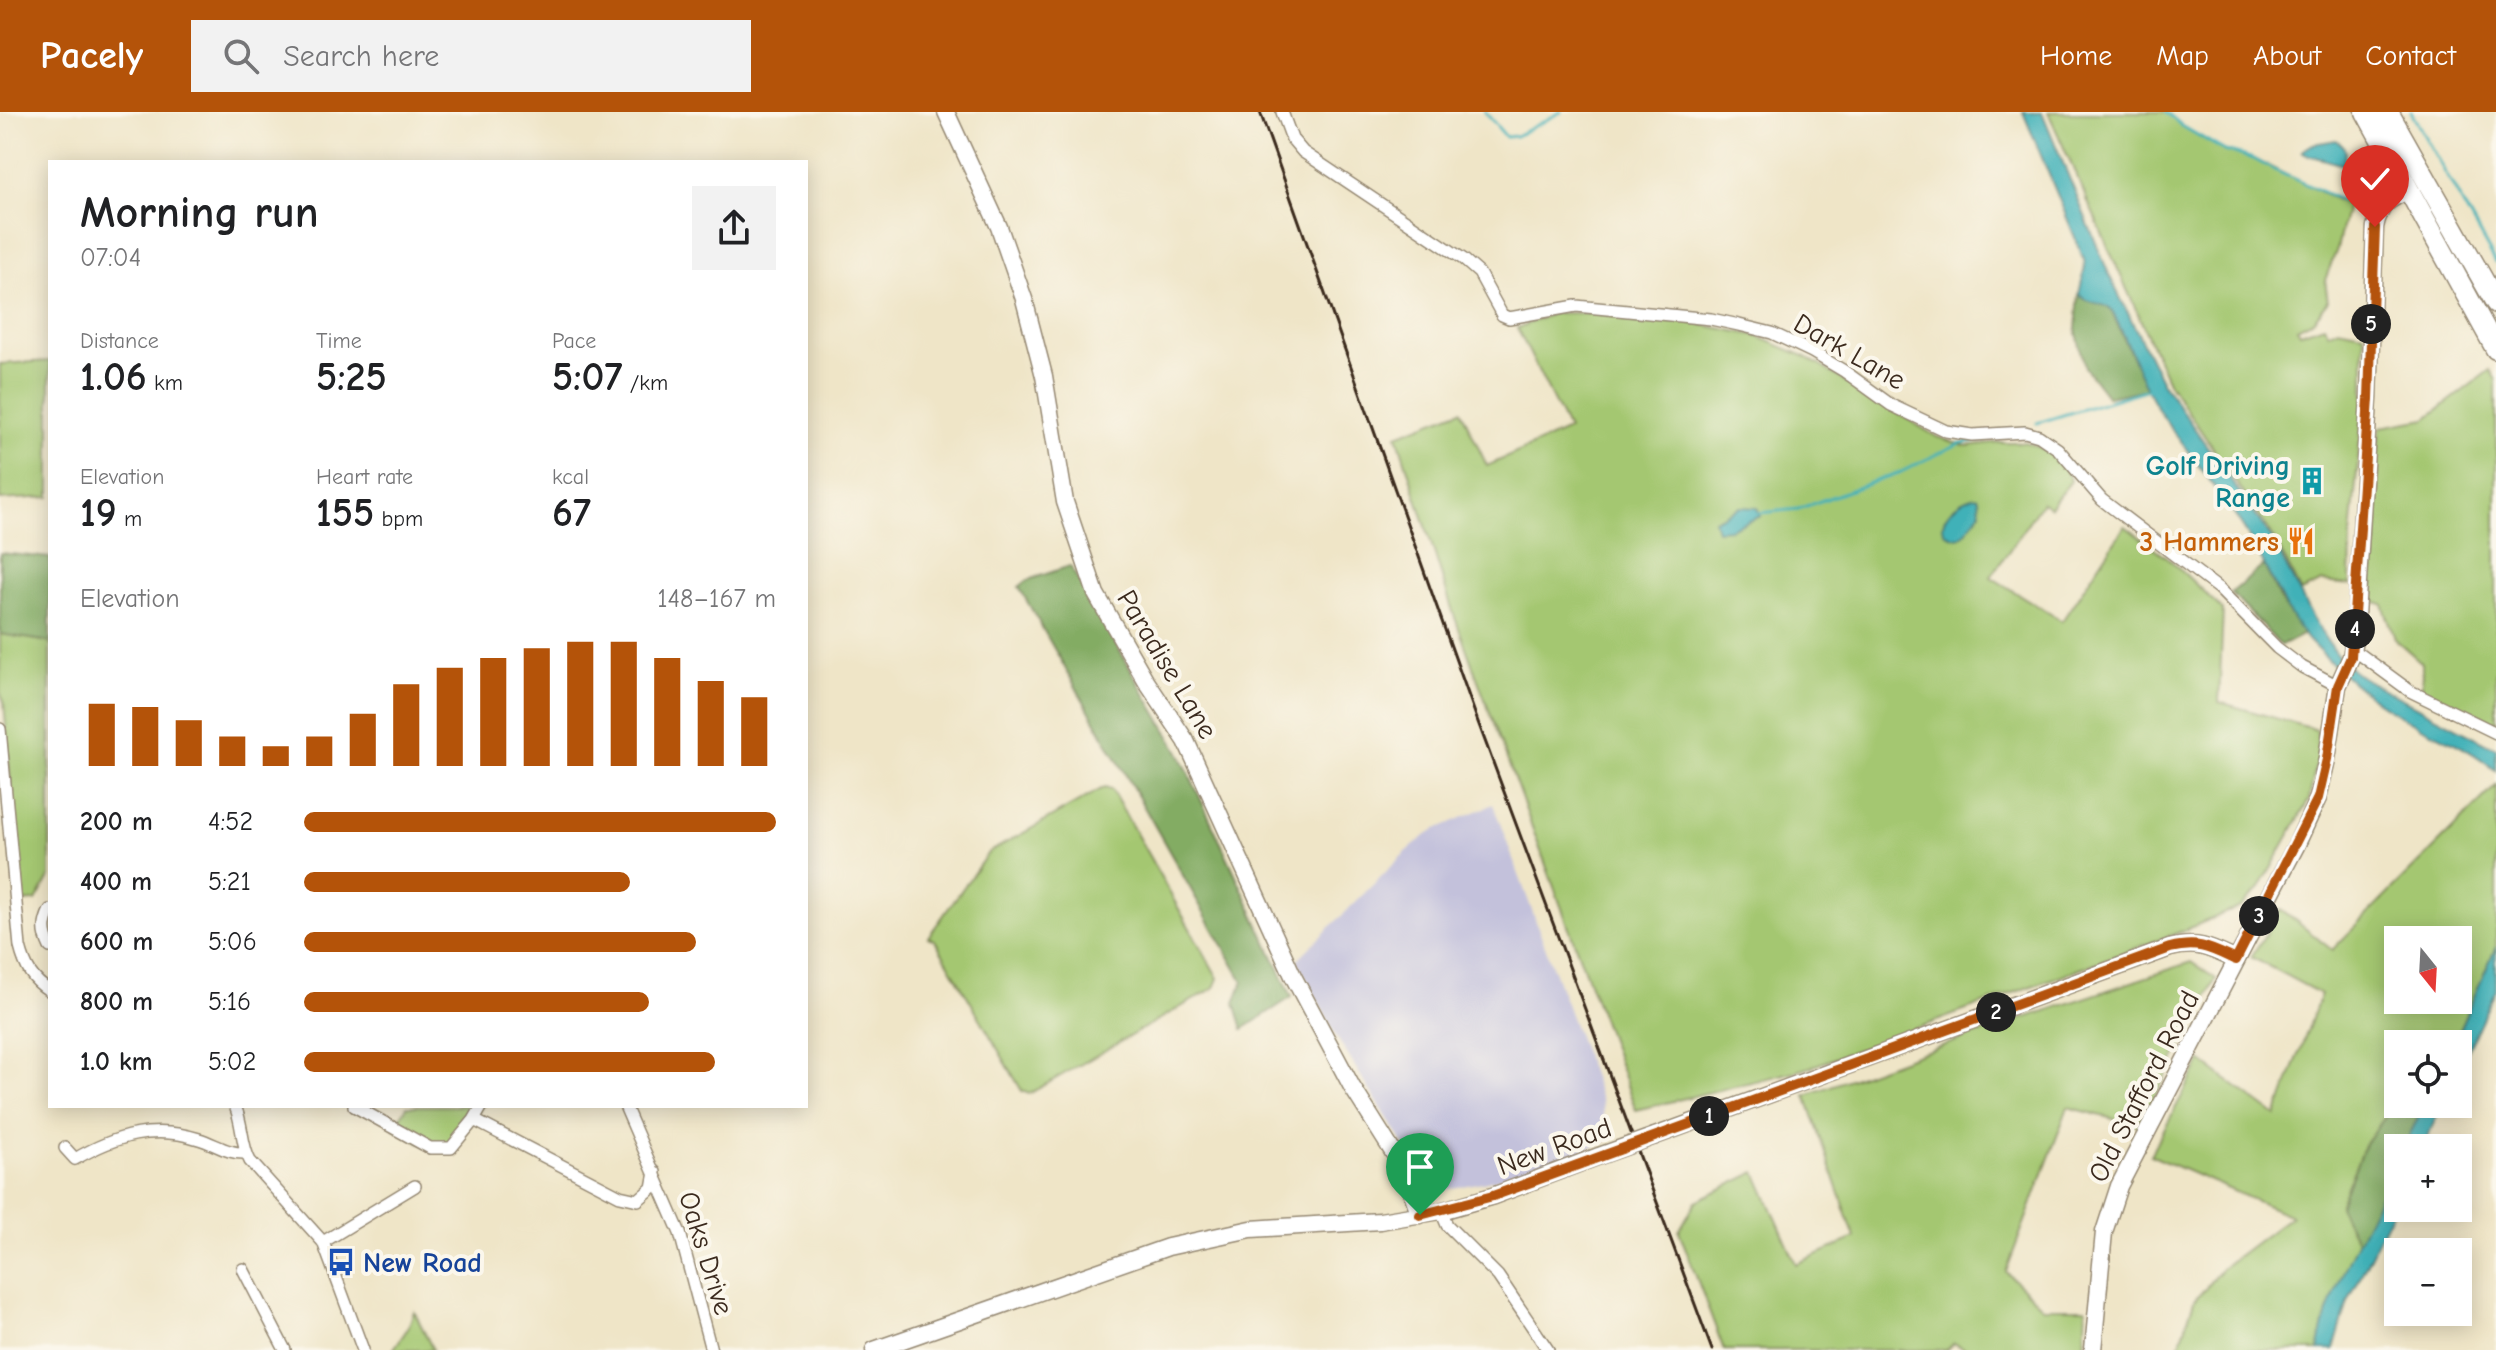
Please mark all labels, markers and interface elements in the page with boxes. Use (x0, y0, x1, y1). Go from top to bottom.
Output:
search box (191, 20, 751, 92)
text: Pacely (40, 34, 143, 78)
icon: search (219, 34, 263, 78)
text: Search here (283, 39, 439, 74)
text: Home (2040, 40, 2112, 72)
text: Map (2156, 40, 2209, 72)
text: About (2253, 40, 2321, 72)
text: Contact (2365, 40, 2456, 72)
pin (2341, 145, 2409, 227)
icon: check (2353, 157, 2397, 201)
button: share (692, 186, 776, 270)
text: Morning run (80, 187, 319, 238)
text: 07:04 (80, 243, 141, 273)
pin: 5 (2351, 304, 2391, 344)
street label: Dark Lane (1788, 307, 1911, 397)
text: 5 (2365, 311, 2377, 337)
text: Distance (80, 328, 159, 354)
text: Time (316, 328, 362, 354)
text: Pace (552, 328, 596, 354)
text: 1.06 (80, 354, 147, 400)
text: 5:25 (316, 354, 387, 400)
text: 5:07 (552, 354, 622, 400)
text: km (147, 370, 183, 396)
text: /km (622, 370, 668, 396)
place label: Golf Driving Range (2145, 450, 2290, 514)
text: Elevation (80, 464, 164, 490)
text: Heart rate (316, 464, 413, 490)
text: kcal (552, 464, 589, 490)
building icon: Golf Driving Range (2297, 466, 2327, 496)
text: 19 (80, 490, 117, 536)
text: 155 (316, 490, 374, 536)
text: 67 (552, 490, 591, 536)
text: m (117, 506, 142, 532)
text: bpm (374, 506, 423, 532)
place label: 3 Hammers (2140, 526, 2279, 558)
restaurant icon: 3 Hammers (2286, 526, 2316, 556)
text: Elevation (80, 584, 180, 614)
text: 148–167 m (657, 584, 776, 614)
street label: Paradise Lane (1110, 584, 1224, 745)
pin: 4 (2335, 609, 2375, 649)
text: 4 (2350, 616, 2360, 642)
text: 200 m (80, 807, 153, 837)
text: 4:52 (208, 807, 253, 837)
text: 400 m (80, 867, 152, 897)
text: 5:21 (208, 867, 251, 897)
pin: 3 (2239, 896, 2279, 936)
text: 3 (2254, 903, 2264, 929)
north arrow (2384, 926, 2472, 1014)
map controls (2384, 926, 2472, 1326)
text: 600 m (80, 927, 153, 957)
text: 5:06 (208, 927, 257, 957)
street label: Old Stafford Road (2082, 986, 2206, 1187)
text: 800 m (80, 987, 153, 1017)
text: 5:16 (208, 987, 251, 1017)
pin: 2 (1976, 992, 2016, 1032)
text: 2 (1991, 999, 2001, 1025)
button: locate (2384, 1030, 2472, 1118)
text: 1.0 km (80, 1047, 152, 1077)
text: 5:02 (208, 1047, 256, 1077)
pin: 1 (1689, 1096, 1729, 1136)
text: 1 (1705, 1103, 1713, 1129)
street label: New Road (1493, 1112, 1616, 1182)
pin (1386, 1133, 1454, 1215)
button: + (2384, 1134, 2472, 1222)
icon: arrive (1398, 1145, 1442, 1189)
street label: Oaks Drive (672, 1188, 740, 1319)
button: − (2384, 1238, 2472, 1326)
bus stop icon: New Road (326, 1247, 356, 1277)
place label: New Road (363, 1247, 482, 1279)

